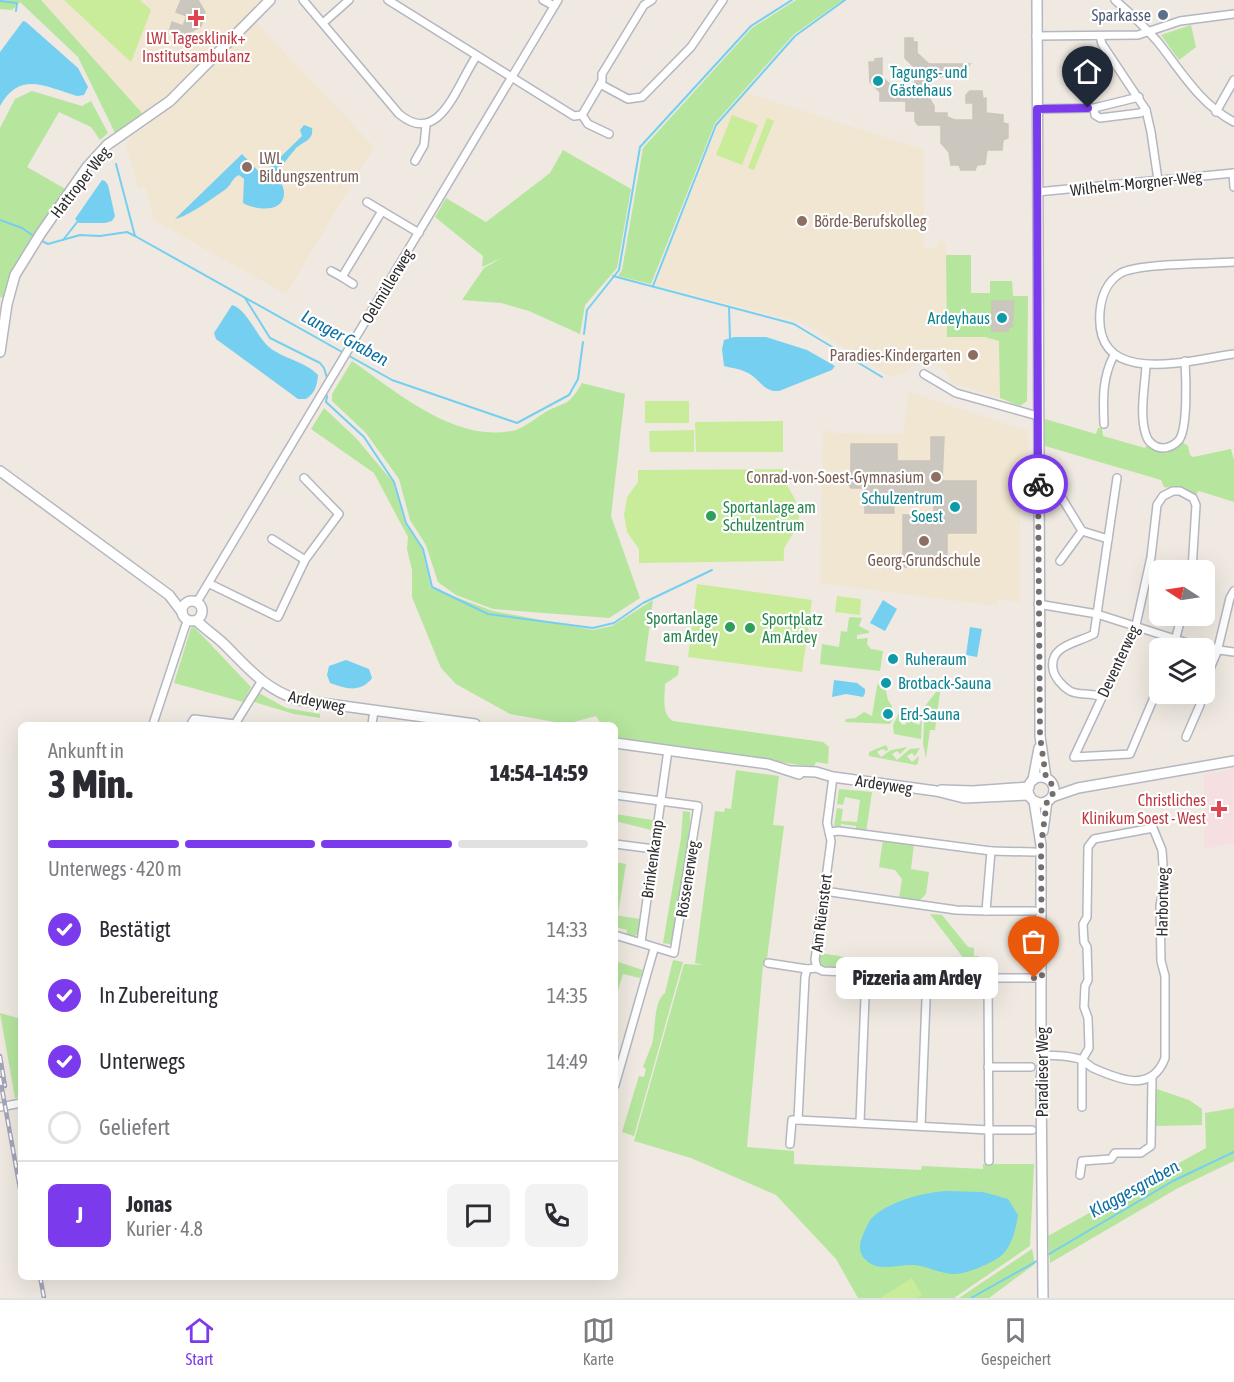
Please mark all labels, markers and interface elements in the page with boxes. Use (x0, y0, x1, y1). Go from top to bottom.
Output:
place label: Sparkasse (1091, 6, 1151, 25)
marker: Sparkasse (1156, 8, 1170, 22)
marker: LWL Tagesklinik+ Institutsambulanz (187, 9, 205, 27)
place label: LWL Tagesklinik+ Institutsambulanz (142, 29, 250, 65)
pin (1062, 46, 1113, 108)
icon: home (1071, 55, 1104, 88)
place label: Tagungs- und Gästehaus (890, 63, 968, 99)
marker: Tagungs- und Gästehaus (871, 74, 885, 88)
street label: Hattroper Weg (47, 143, 114, 222)
place label: LWL Bildungszentrum (259, 149, 359, 186)
marker: LWL Bildungszentrum (240, 160, 254, 174)
street label: Wilhelm-Morgner-Weg (1069, 167, 1203, 200)
place label: Börde-Berufskolleg (814, 212, 927, 231)
marker: Börde-Berufskolleg (795, 214, 809, 228)
street label: Oelmüllerweg (358, 245, 417, 327)
water label: Langer Graben (298, 305, 393, 370)
place label: Ardeyhaus (928, 309, 990, 328)
marker: Ardeyhaus (995, 311, 1009, 325)
place label: Paradies-Kindergarten (830, 346, 961, 365)
marker: Paradies-Kindergarten (966, 348, 980, 362)
courier (1008, 454, 1068, 514)
place label: Conrad-von-Soest-Gymnasium (746, 468, 924, 487)
icon: bike (1022, 468, 1055, 501)
marker: Conrad-von-Soest-Gymnasium (929, 470, 943, 484)
place label: Schulzentrum Soest (861, 489, 943, 525)
place label: Sportanlage am Schulzentrum (723, 498, 816, 534)
marker: Schulzentrum Soest (948, 500, 962, 514)
marker: Sportanlage am Schulzentrum (704, 509, 718, 523)
marker: Georg-Grundschule (917, 534, 931, 548)
place label: Georg-Grundschule (868, 551, 980, 570)
north arrow (1149, 560, 1215, 626)
map controls (1149, 560, 1215, 704)
place label: Sportanlage am Ardey (646, 609, 718, 646)
place label: Sportplatz Am Ardey (762, 610, 823, 647)
marker: Sportanlage am Ardey (723, 620, 737, 634)
marker: Sportplatz Am Ardey (743, 621, 757, 635)
street label: Deventerweg (1093, 622, 1143, 700)
button: layers (1149, 638, 1215, 704)
place label: Ruheraum (905, 650, 967, 668)
marker: Ruheraum (886, 652, 900, 666)
place label: Brotback-Sauna (898, 674, 992, 692)
marker: Brotback-Sauna (879, 676, 893, 690)
street label: Ardeyweg (287, 687, 347, 716)
place label: Erd-Sauna (900, 705, 960, 723)
marker: Erd-Sauna (881, 707, 895, 721)
text: Ankunft in (48, 739, 124, 762)
text: 14:54–14:59 (490, 760, 588, 786)
text: 3 Min. (48, 762, 133, 806)
street label: Ardeyweg (854, 771, 914, 798)
place label: Christliches Klinikum Soest - West (1082, 791, 1206, 827)
marker: Christliches Klinikum Soest - West (1210, 800, 1228, 818)
street label: Brinkenkamp (638, 819, 667, 900)
street label: Rössenerweg (672, 839, 703, 919)
text: Unterwegs · 420 m (48, 857, 182, 880)
street label: Harbortweg (1152, 867, 1173, 937)
street label: Am Rüenstert (807, 872, 835, 953)
icon: check (48, 913, 81, 946)
text: Bestätigt (99, 916, 171, 942)
pin (1008, 916, 1059, 978)
text: 14:33 (547, 918, 588, 941)
icon: bag (1017, 925, 1050, 958)
callout: Pizzeria am Ardey (836, 957, 998, 999)
text: Pizzeria am Ardey (853, 966, 981, 989)
icon: check (48, 979, 81, 1012)
text: In Zubereitung (99, 982, 218, 1008)
text: 14:35 (547, 984, 588, 1007)
street label: Paradieser Weg (1033, 1027, 1052, 1117)
icon: check (48, 1045, 81, 1078)
text: Unterwegs (99, 1048, 185, 1074)
text: 14:49 (547, 1050, 588, 1073)
text: Geliefert (99, 1114, 170, 1140)
water label: Klaggesgraben (1085, 1155, 1183, 1222)
button: chat (447, 1184, 510, 1247)
button: phone (525, 1184, 588, 1247)
text: Jonas (126, 1191, 172, 1217)
text: J (76, 1202, 83, 1228)
text: Kurier · 4.8 (126, 1217, 203, 1240)
tab: Start (183, 1314, 216, 1368)
tab: Karte (582, 1314, 615, 1368)
tab: Gespeichert (981, 1314, 1051, 1368)

